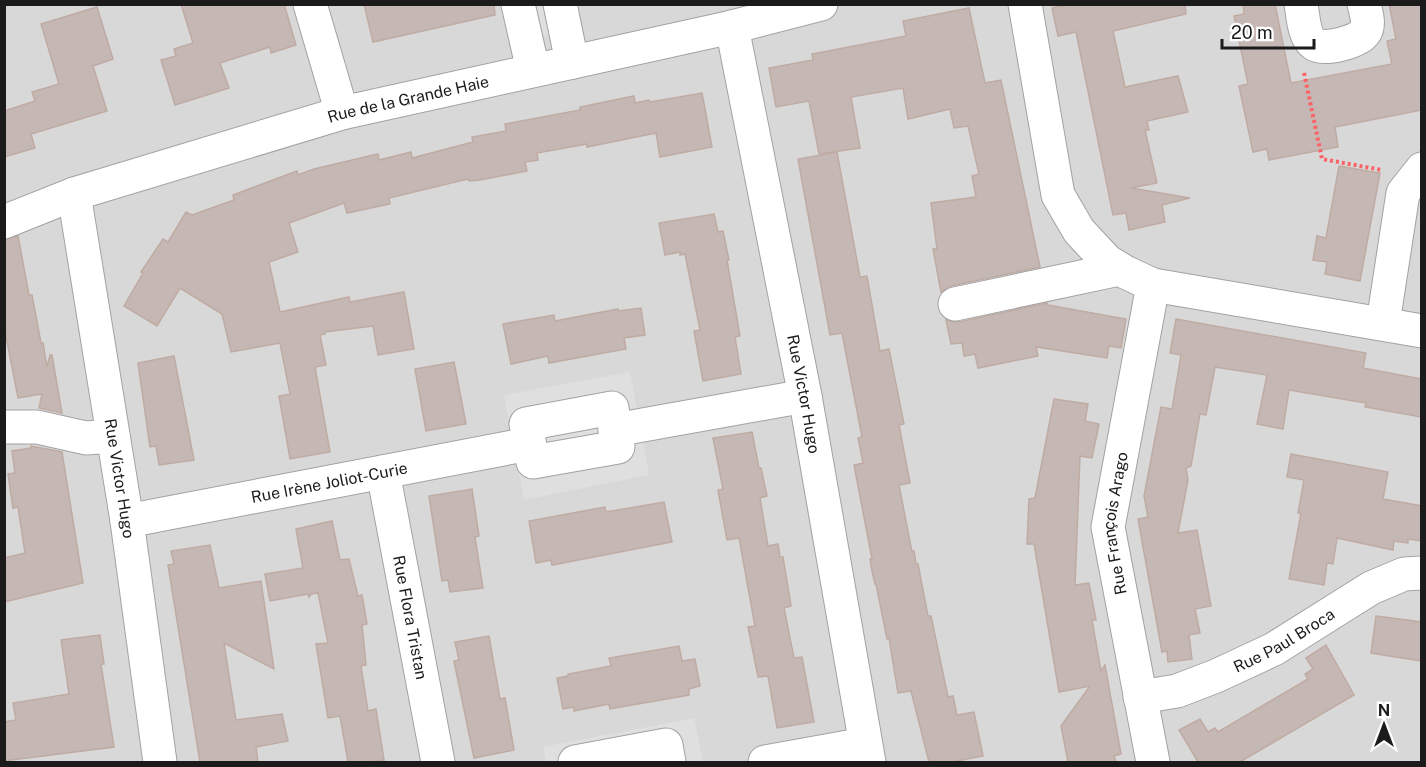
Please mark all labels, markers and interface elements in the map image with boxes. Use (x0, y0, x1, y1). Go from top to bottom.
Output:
scale bar (1222, 12, 1314, 50)
text: 20 m (1231, 22, 1273, 43)
street label: Rue de la Grande Haie (325, 72, 491, 127)
street label: Rue Victor Hugo (783, 333, 824, 455)
street label: Rue Victor Hugo (101, 417, 138, 539)
street label: Rue François Arago (1099, 450, 1132, 596)
street label: Rue Irène Joliot-Curie (250, 458, 409, 507)
street label: Rue Flora Tristan (389, 554, 431, 681)
street label: Rue Paul Broca (1230, 604, 1338, 677)
north arrow (1354, 695, 1414, 755)
text: N (1378, 701, 1390, 720)

